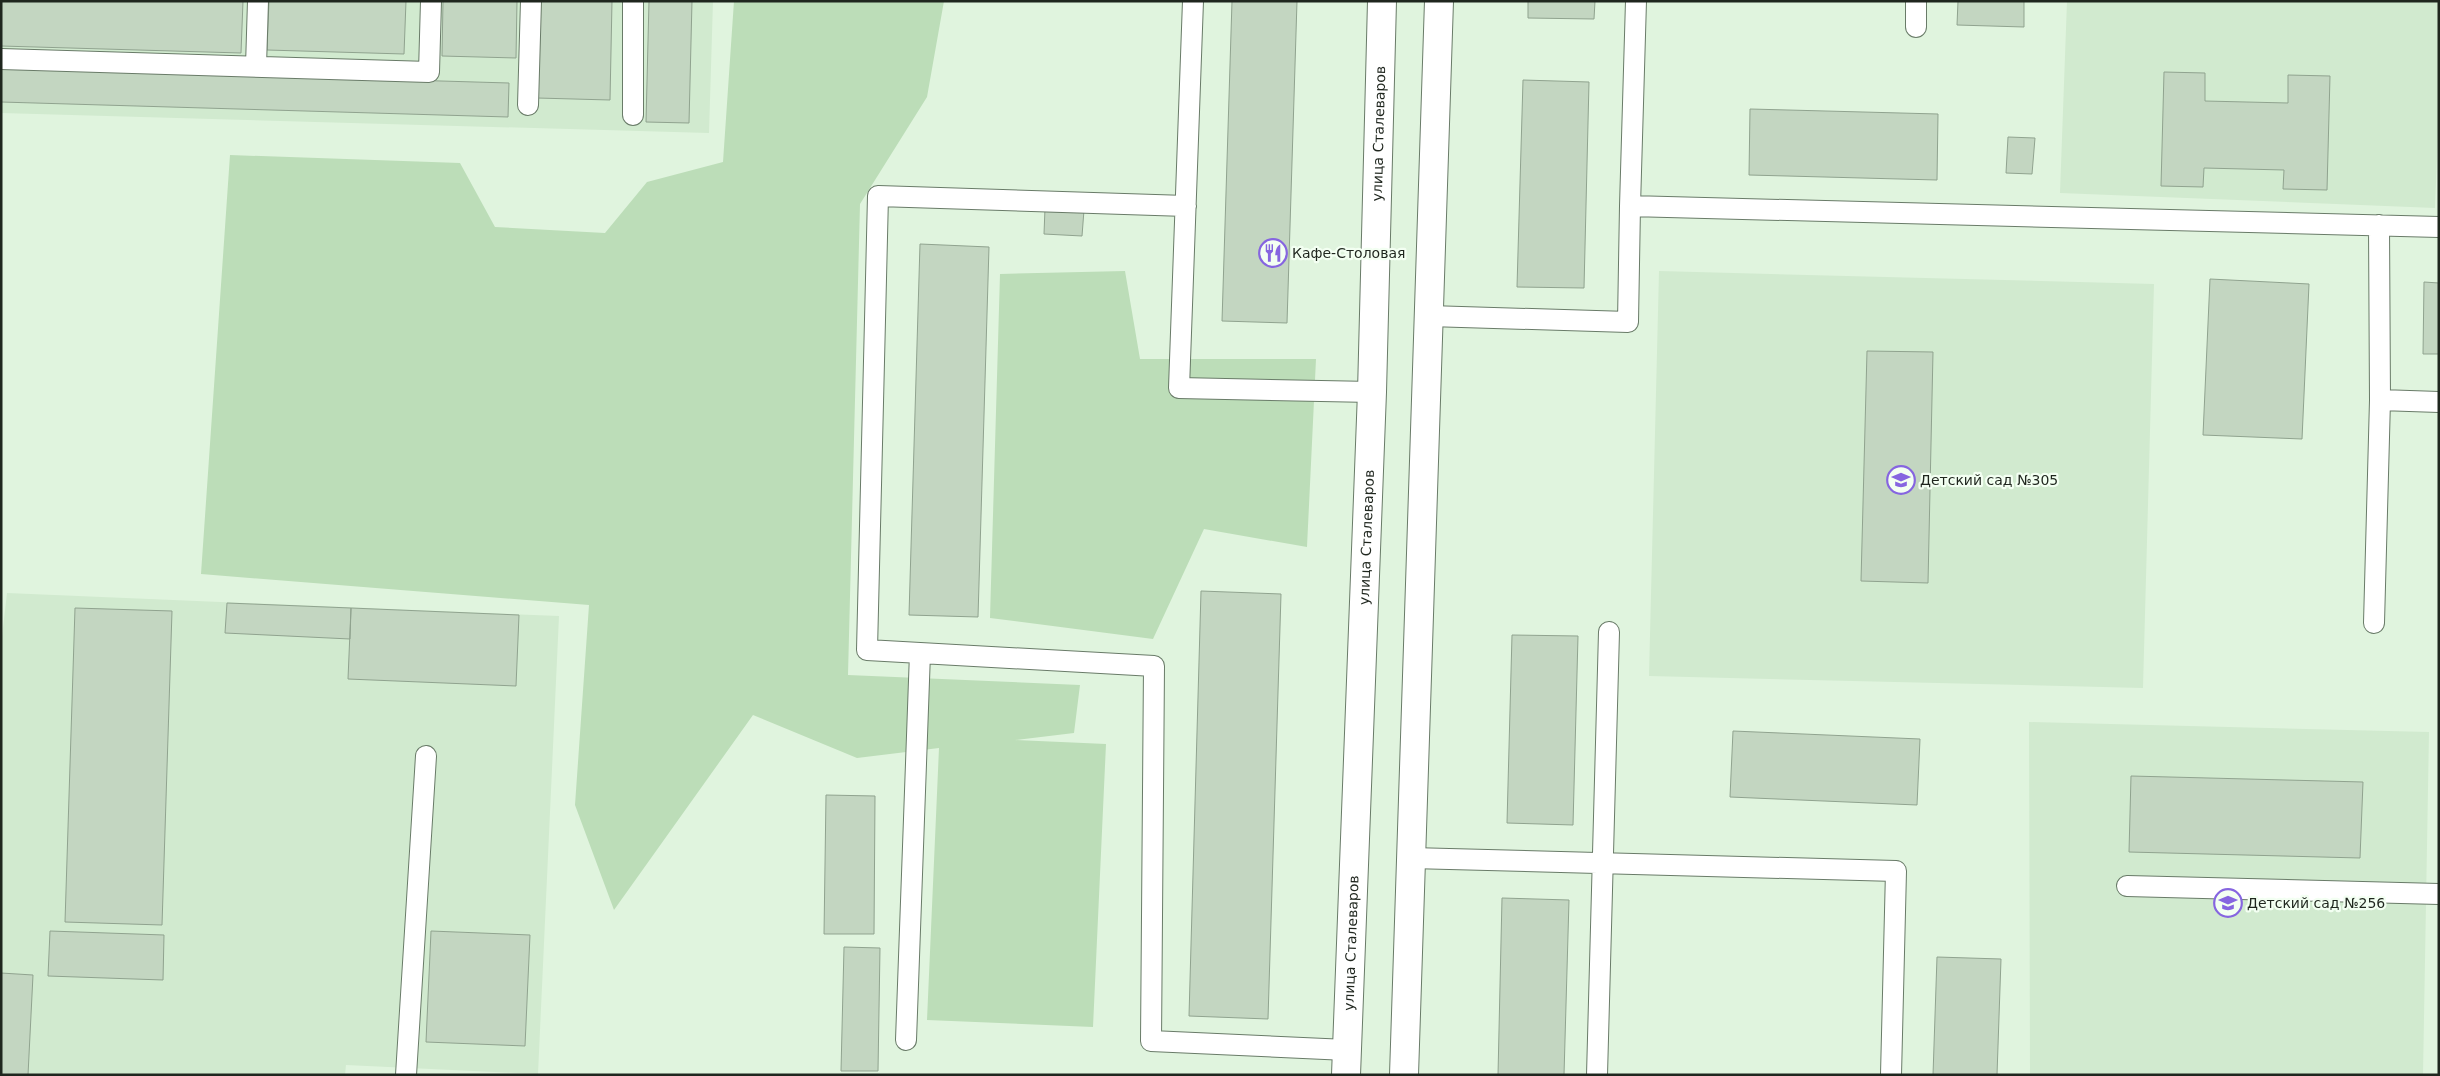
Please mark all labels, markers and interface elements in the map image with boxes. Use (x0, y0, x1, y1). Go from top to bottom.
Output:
street label: улица Сталеваров (1369, 66, 1388, 202)
restaurant icon: Кафе-Столовая (1258, 238, 1288, 268)
place label: Кафе-Столовая (1292, 245, 1405, 261)
school or university icon: Детский сад №305 (1886, 465, 1916, 495)
street label: улица Сталеваров (1356, 469, 1377, 605)
place label: Детский сад №305 (1920, 472, 2058, 488)
street label: улица Сталеваров (1340, 875, 1362, 1011)
school or university icon: Детский сад №256 (2213, 888, 2243, 918)
place label: Детский сад №256 (2247, 895, 2385, 911)

